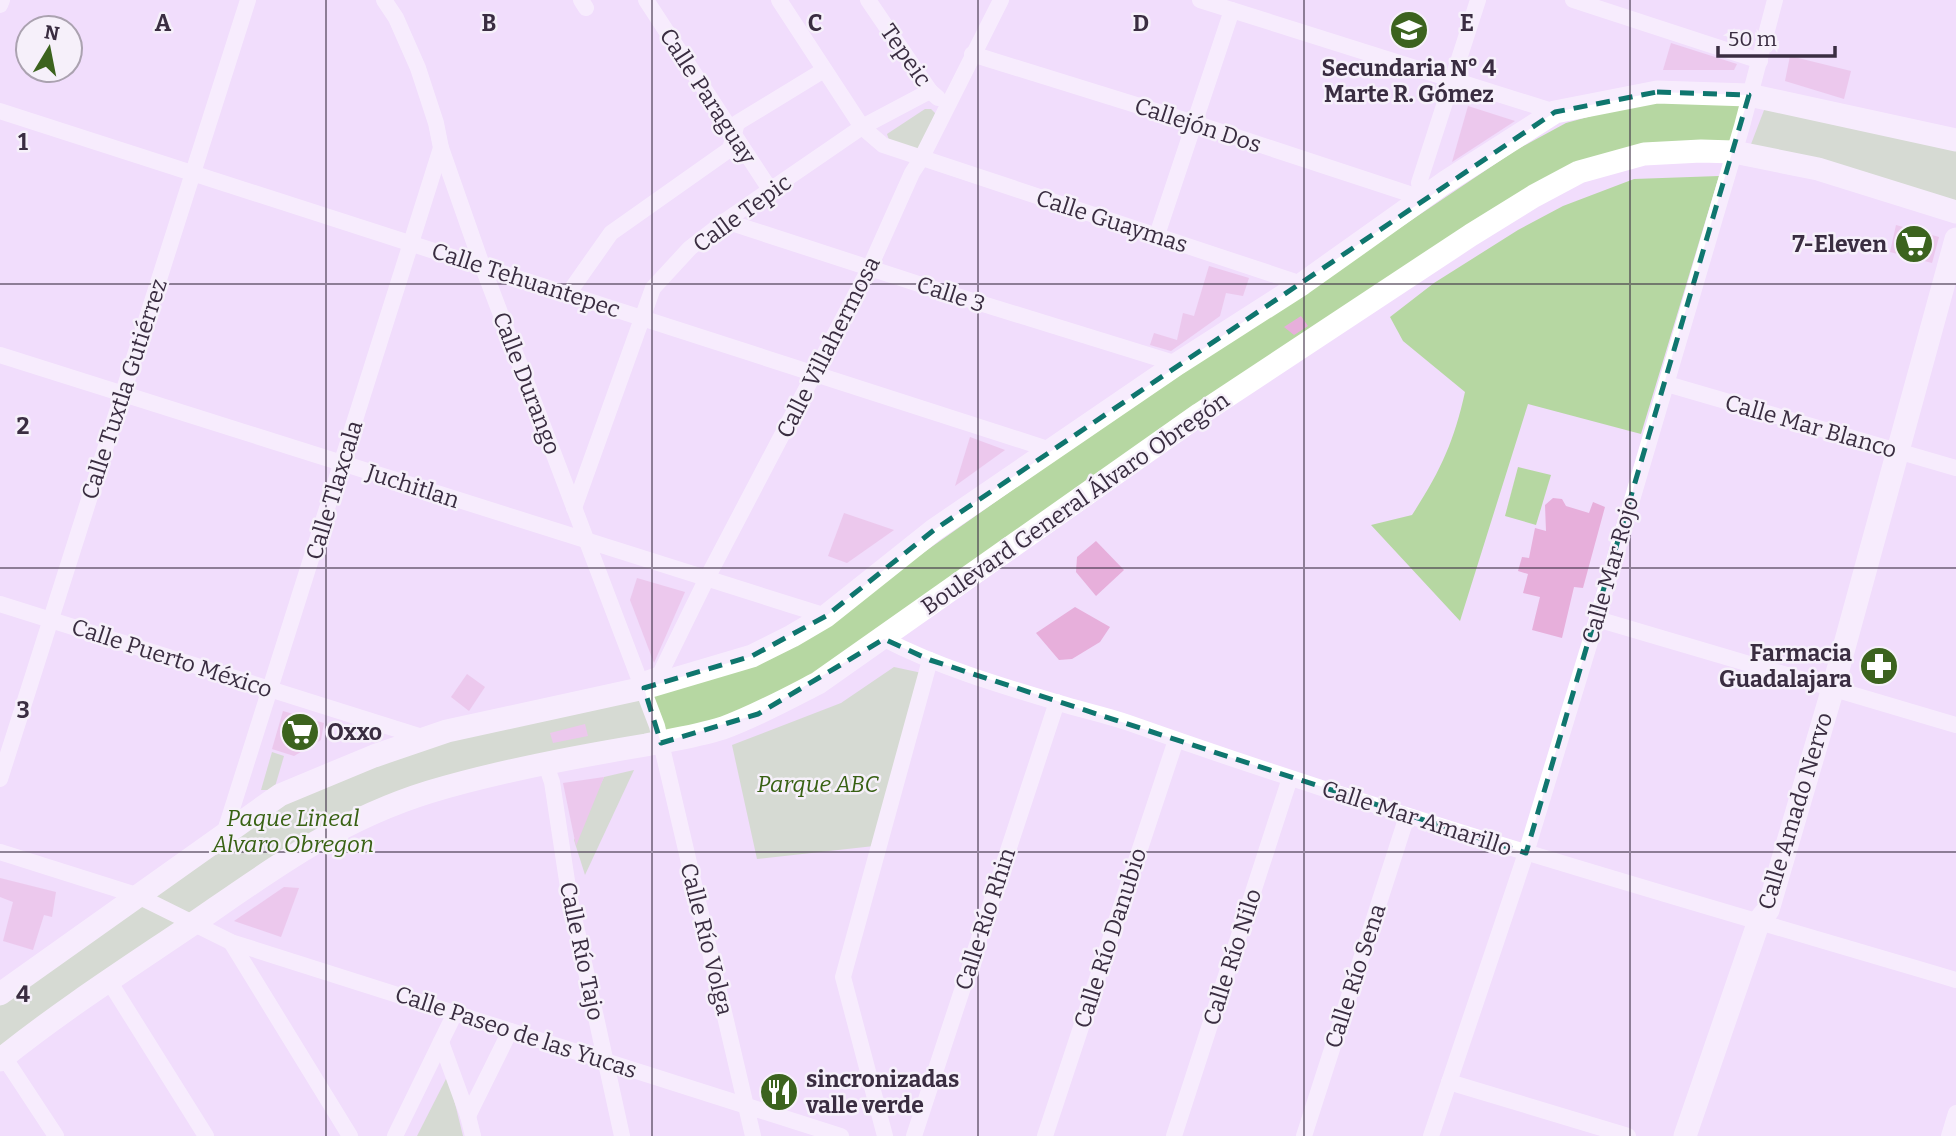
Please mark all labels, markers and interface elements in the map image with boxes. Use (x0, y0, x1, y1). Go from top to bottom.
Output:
text: A (155, 9, 172, 37)
text: B (482, 9, 496, 37)
text: C (808, 9, 822, 37)
text: D (1133, 9, 1149, 37)
school or university icon: Secundaria N° 4 Marte R. Gómez (1388, 9, 1430, 51)
text: E (1460, 9, 1474, 37)
north arrow (14, 14, 84, 84)
scale bar (1718, 14, 1835, 58)
street label: Tepeic (875, 18, 937, 92)
text: N (43, 20, 61, 45)
street label: Calle Paraguay (654, 23, 763, 170)
text: 50 m (1728, 26, 1777, 52)
place label: Secundaria N° 4 Marte R. Gómez (1322, 54, 1496, 108)
street label: Callejón Dos (1131, 91, 1265, 159)
text: 1 (18, 128, 28, 156)
street label: Calle Tepic (687, 168, 797, 258)
street label: Calle Guaymas (1033, 183, 1191, 259)
supermarket icon: 7-Eleven (1893, 223, 1935, 265)
place label: 7-Eleven (1792, 230, 1887, 258)
street label: Calle Tehuantepec (428, 236, 624, 324)
street label: Calle Villahermosa (770, 251, 886, 443)
street label: Calle 3 (913, 270, 989, 318)
street label: Calle Tuxtla Gutiérrez (75, 275, 173, 503)
street label: Calle Durango (487, 308, 567, 458)
street label: Boulevard General Álvaro Obregón (916, 385, 1235, 620)
street label: Calle Mar Blanco (1722, 388, 1900, 464)
text: 2 (17, 412, 30, 440)
street label: Calle Tlaxcala (300, 417, 369, 563)
street label: Juchitlan (362, 458, 463, 514)
street label: Calle Mar Rojo (1576, 493, 1644, 647)
street label: Calle Puerto México (68, 612, 276, 704)
place label: Farmacia Guadalajara (1719, 639, 1852, 693)
pharmacy icon: Farmacia Guadalajara (1858, 645, 1900, 687)
text: 3 (16, 696, 30, 724)
street label: Calle Amado Nervo (1752, 709, 1838, 913)
supermarket icon: Oxxo (279, 711, 321, 753)
place label: Oxxo (327, 718, 382, 746)
park label: Parque ABC (757, 770, 880, 798)
street label: Calle Mar Amarillo (1318, 774, 1516, 862)
park label: Paque Lineal Alvaro Obregon (211, 804, 374, 858)
street label: Calle Río Rhin (949, 844, 1021, 994)
street label: Calle Río Danubio (1068, 844, 1152, 1032)
street label: Calle Río Volga (675, 860, 740, 1019)
street label: Calle Río Tajo (554, 879, 610, 1023)
street label: Calle Río Nilo (1197, 885, 1267, 1029)
street label: Calle Río Sena (1318, 900, 1392, 1052)
text: 4 (16, 980, 30, 1008)
street label: Calle Paseo de las Yucas (392, 980, 640, 1084)
place label: sincronizadas valle verde (805, 1065, 959, 1119)
restaurant icon: sincronizadas valle verde (758, 1071, 800, 1113)

